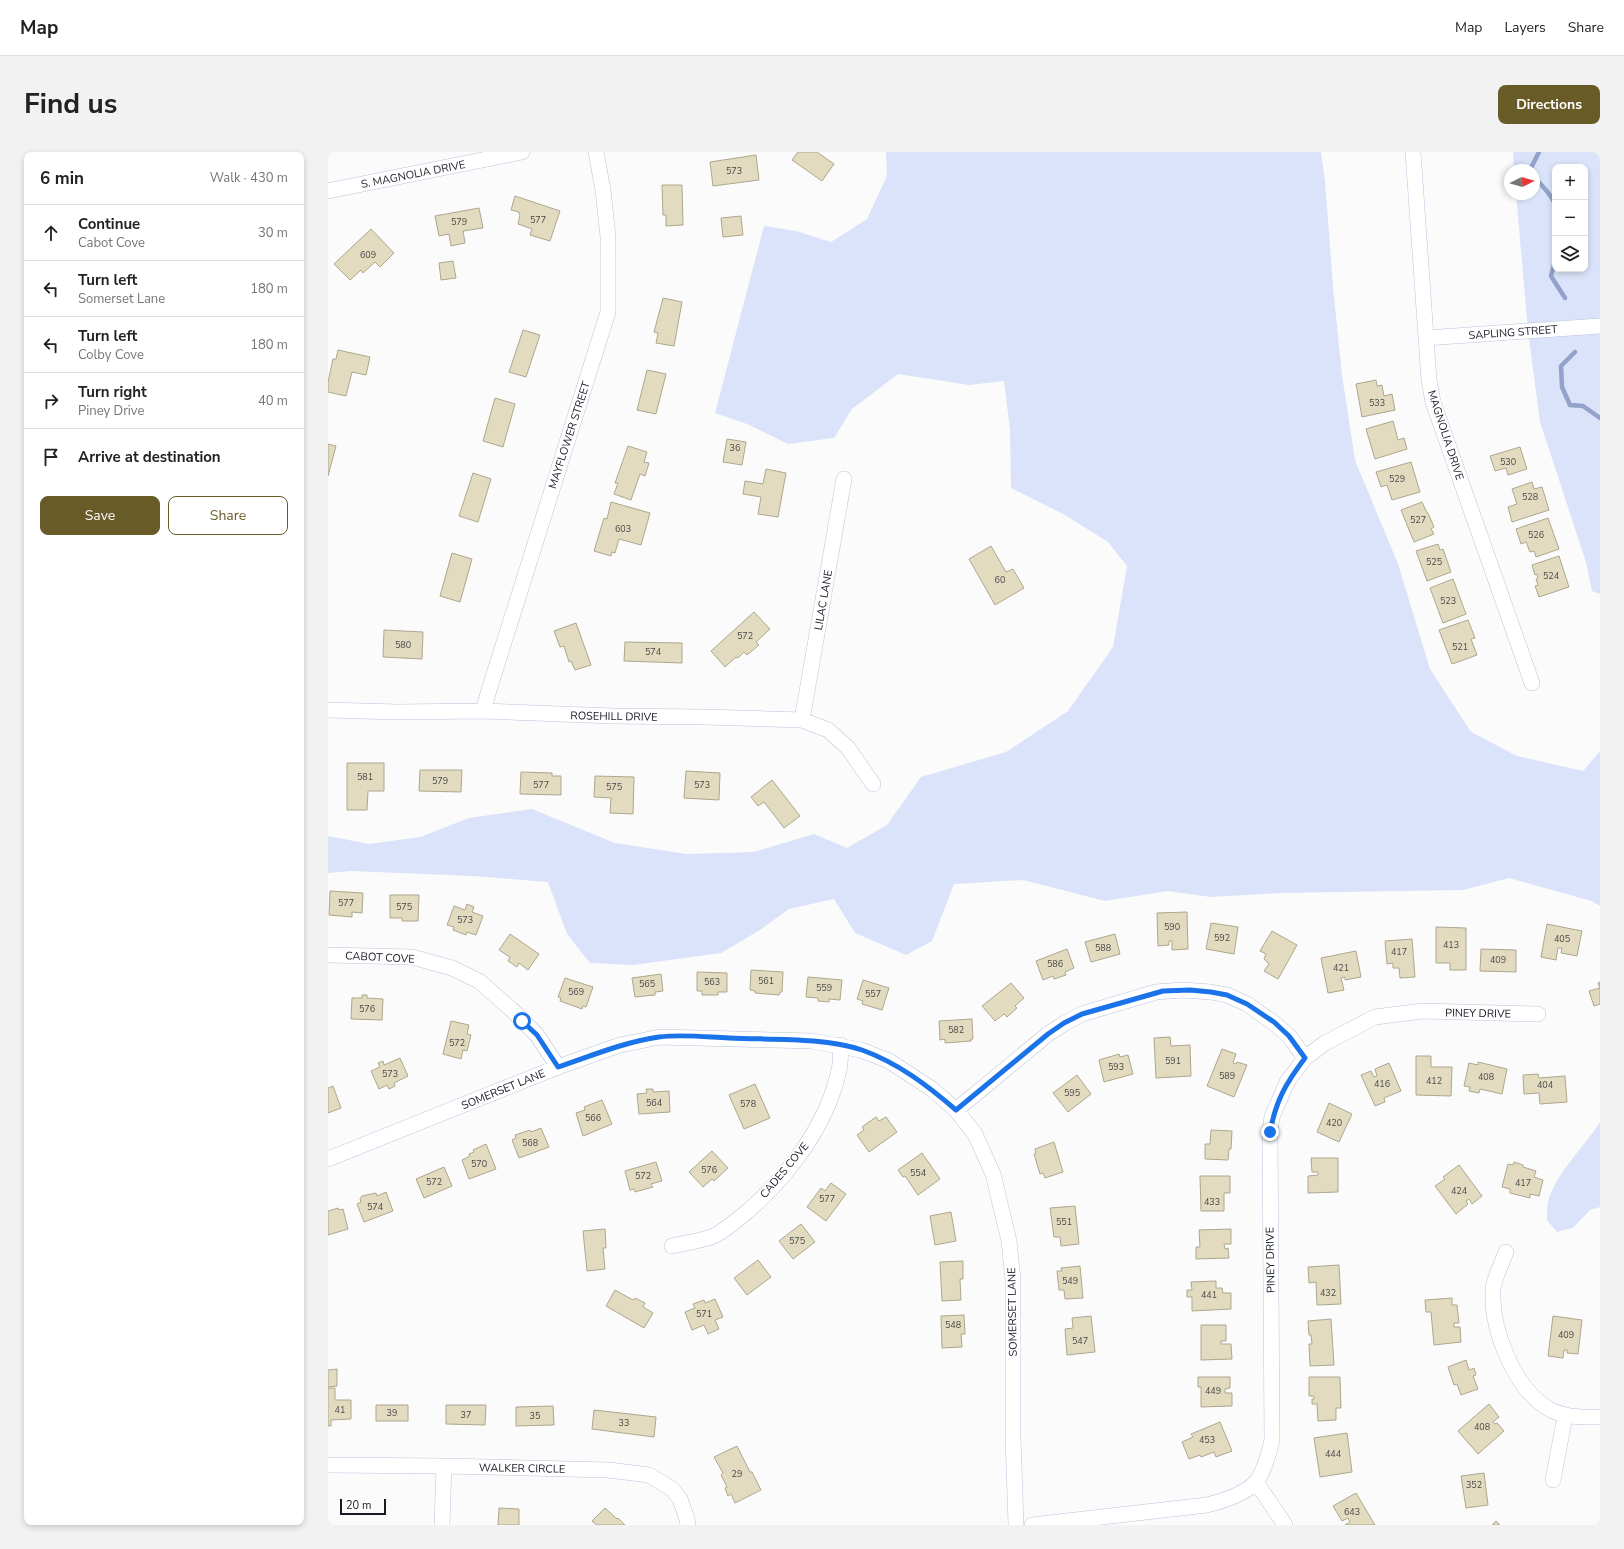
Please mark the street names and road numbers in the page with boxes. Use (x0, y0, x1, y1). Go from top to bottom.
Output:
street label: S. MAGNOLIA DRIVE (360, 157, 466, 192)
street label: SAPLING STREET (1468, 322, 1559, 343)
street label: MAYFLOWER STREET (545, 379, 594, 491)
street label: MAGNOLIA DRIVE (1424, 388, 1467, 482)
street label: LILAC LANE (811, 569, 836, 631)
street label: ROSEHILL DRIVE (570, 708, 658, 725)
street label: CABOT COVE (345, 948, 415, 967)
street label: PINEY DRIVE (1445, 1005, 1511, 1022)
street label: SOMERSET LANE (459, 1066, 547, 1113)
street label: CADES COVE (757, 1139, 812, 1201)
street label: PINEY DRIVE (1262, 1227, 1279, 1293)
street label: SOMERSET LANE (1004, 1267, 1021, 1357)
street label: WALKER CIRCLE (479, 1460, 565, 1477)

